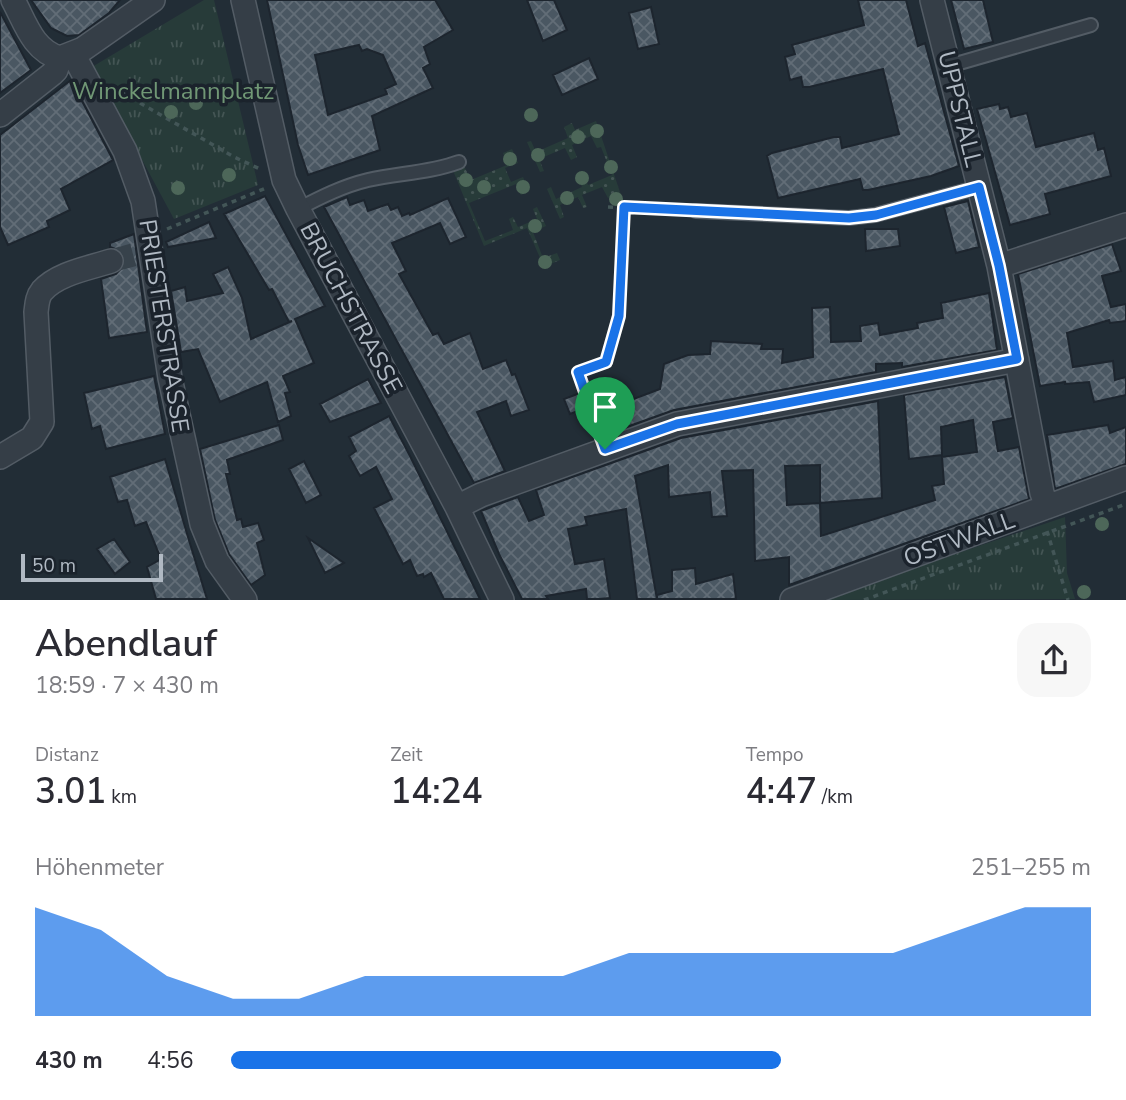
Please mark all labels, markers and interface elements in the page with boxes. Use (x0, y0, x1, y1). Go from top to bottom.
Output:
street label: UPPSTALL (930, 48, 990, 170)
park label: Winckelmannplatz (72, 75, 274, 107)
street label: PRIESTERSTRASSE (131, 217, 197, 435)
street label: BRUCHSTRASSE (292, 217, 410, 399)
pin (575, 377, 635, 449)
icon: arrive (586, 388, 624, 426)
street label: OSTWALL (899, 504, 1019, 574)
scale bar (21, 550, 163, 582)
text: 50 m (32, 553, 76, 579)
text: Abendlauf (35, 618, 217, 669)
button: share (1017, 623, 1091, 697)
text: 18:59 · 7 × 430 m (35, 670, 219, 701)
text: Distanz (35, 742, 99, 768)
text: Zeit (390, 742, 422, 768)
text: Tempo (746, 742, 804, 768)
text: 3.01 (35, 768, 106, 815)
text: 14:24 (390, 768, 483, 815)
text: 4:47 (746, 768, 817, 815)
text: km (106, 784, 137, 810)
text: /km (817, 784, 853, 810)
text: Höhenmeter (35, 852, 164, 883)
text: 251–255 m (971, 852, 1091, 883)
text: 430 m (35, 1045, 103, 1076)
text: 4:56 (147, 1045, 194, 1076)

